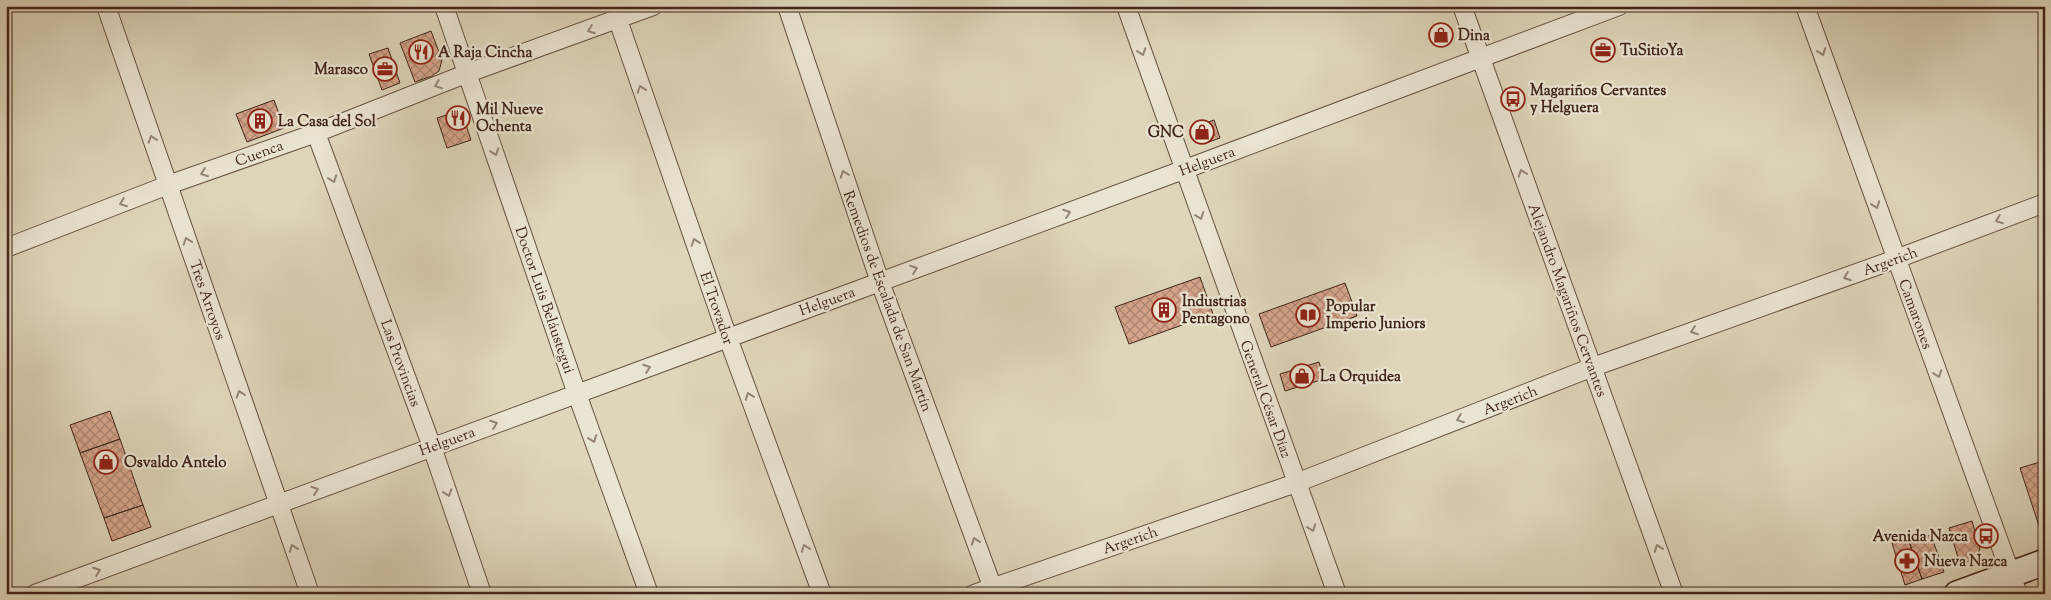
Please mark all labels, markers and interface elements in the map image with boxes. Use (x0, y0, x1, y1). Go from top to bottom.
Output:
shop icon: Dina (1428, 22, 1454, 48)
one-way arrow (587, 24, 596, 34)
place label: Dina (1458, 26, 1490, 47)
office icon: TuSitioYa (1590, 37, 1616, 63)
restaurant icon: A Raja Cincha (408, 39, 434, 65)
place label: TuSitioYa (1620, 41, 1684, 62)
place label: A Raja Cincha (438, 43, 533, 64)
one-way arrow (1816, 47, 1826, 56)
one-way arrow (1136, 48, 1146, 56)
office icon: Marasco (372, 56, 398, 82)
place label: Marasco (314, 60, 368, 81)
one-way arrow (434, 79, 443, 89)
place label: Magariños Cervantes y Helguera (1530, 81, 1666, 119)
one-way arrow (637, 85, 647, 93)
bus stop icon: Magariños Cervantes y Helguera (1500, 86, 1526, 112)
place label: Mil Nueve Ochenta (476, 100, 543, 138)
restaurant icon: Mil Nueve Ochenta (445, 105, 471, 131)
building icon: La Casa del Sol (247, 108, 273, 134)
place label: La Casa del Sol (278, 112, 377, 133)
shop icon: GNC (1189, 119, 1215, 145)
place label: GNC (1148, 123, 1184, 144)
one-way arrow (148, 136, 158, 144)
street label: Cuenca (232, 136, 287, 173)
street label: Helguera (1177, 142, 1239, 183)
one-way arrow (489, 147, 499, 155)
one-way arrow (200, 167, 209, 177)
one-way arrow (1518, 170, 1528, 178)
one-way arrow (839, 171, 849, 179)
one-way arrow (327, 174, 337, 182)
street label: Remedios de Escalada de San Martín (837, 188, 937, 415)
one-way arrow (119, 197, 128, 207)
one-way arrow (1870, 200, 1880, 209)
street label: Alejandro Magariños Cervantes (1522, 201, 1611, 400)
one-way arrow (1062, 209, 1070, 219)
one-way arrow (1194, 211, 1204, 220)
one-way arrow (1995, 214, 2004, 224)
street label: Doctor Luis Beláustegui (509, 224, 579, 377)
one-way arrow (183, 237, 193, 245)
one-way arrow (690, 239, 700, 247)
street label: Argerich (1860, 243, 1921, 282)
street label: Tres Arroyos (183, 258, 230, 343)
one-way arrow (909, 265, 918, 275)
street label: El Trovador (693, 269, 738, 348)
one-way arrow (1843, 271, 1852, 281)
street label: Camarones (1892, 276, 1937, 353)
street label: Helguera (797, 283, 859, 322)
place label: Industrias Pentagono (1182, 292, 1250, 330)
building icon: Industrias Pentagono (1151, 297, 1177, 323)
place label: Popular Imperio Juniors (1326, 297, 1426, 335)
library icon: Popular Imperio Juniors (1295, 302, 1321, 328)
street label: Las Provincias (374, 317, 425, 410)
one-way arrow (1690, 325, 1698, 335)
street label: General César Díaz (1234, 338, 1296, 462)
shop icon: La Orquidea (1289, 363, 1315, 389)
one-way arrow (642, 364, 651, 374)
place label: La Orquidea (1320, 367, 1401, 388)
one-way arrow (1932, 369, 1942, 378)
street label: Argerich (1480, 381, 1541, 421)
one-way arrow (236, 391, 246, 399)
one-way arrow (745, 392, 755, 400)
one-way arrow (1456, 413, 1464, 423)
one-way arrow (489, 420, 498, 430)
street label: Helguera (417, 423, 479, 462)
one-way arrow (587, 435, 597, 443)
shop icon: Osvaldo Antelo (93, 449, 119, 475)
place label: Osvaldo Antelo (124, 453, 226, 474)
one-way arrow (310, 486, 319, 496)
one-way arrow (442, 489, 452, 497)
street label: Argerich (1100, 522, 1161, 561)
one-way arrow (1306, 523, 1316, 532)
bus stop icon: Avenida Nazca (1973, 523, 1999, 549)
place label: Avenida Nazca (1872, 527, 1968, 548)
one-way arrow (971, 537, 981, 546)
one-way arrow (289, 544, 299, 553)
one-way arrow (801, 544, 811, 553)
one-way arrow (1654, 544, 1664, 553)
pharmacy icon: Nueva Nazca (1894, 548, 1920, 574)
place label: Nueva Nazca (1924, 552, 2008, 573)
one-way arrow (92, 567, 101, 577)

